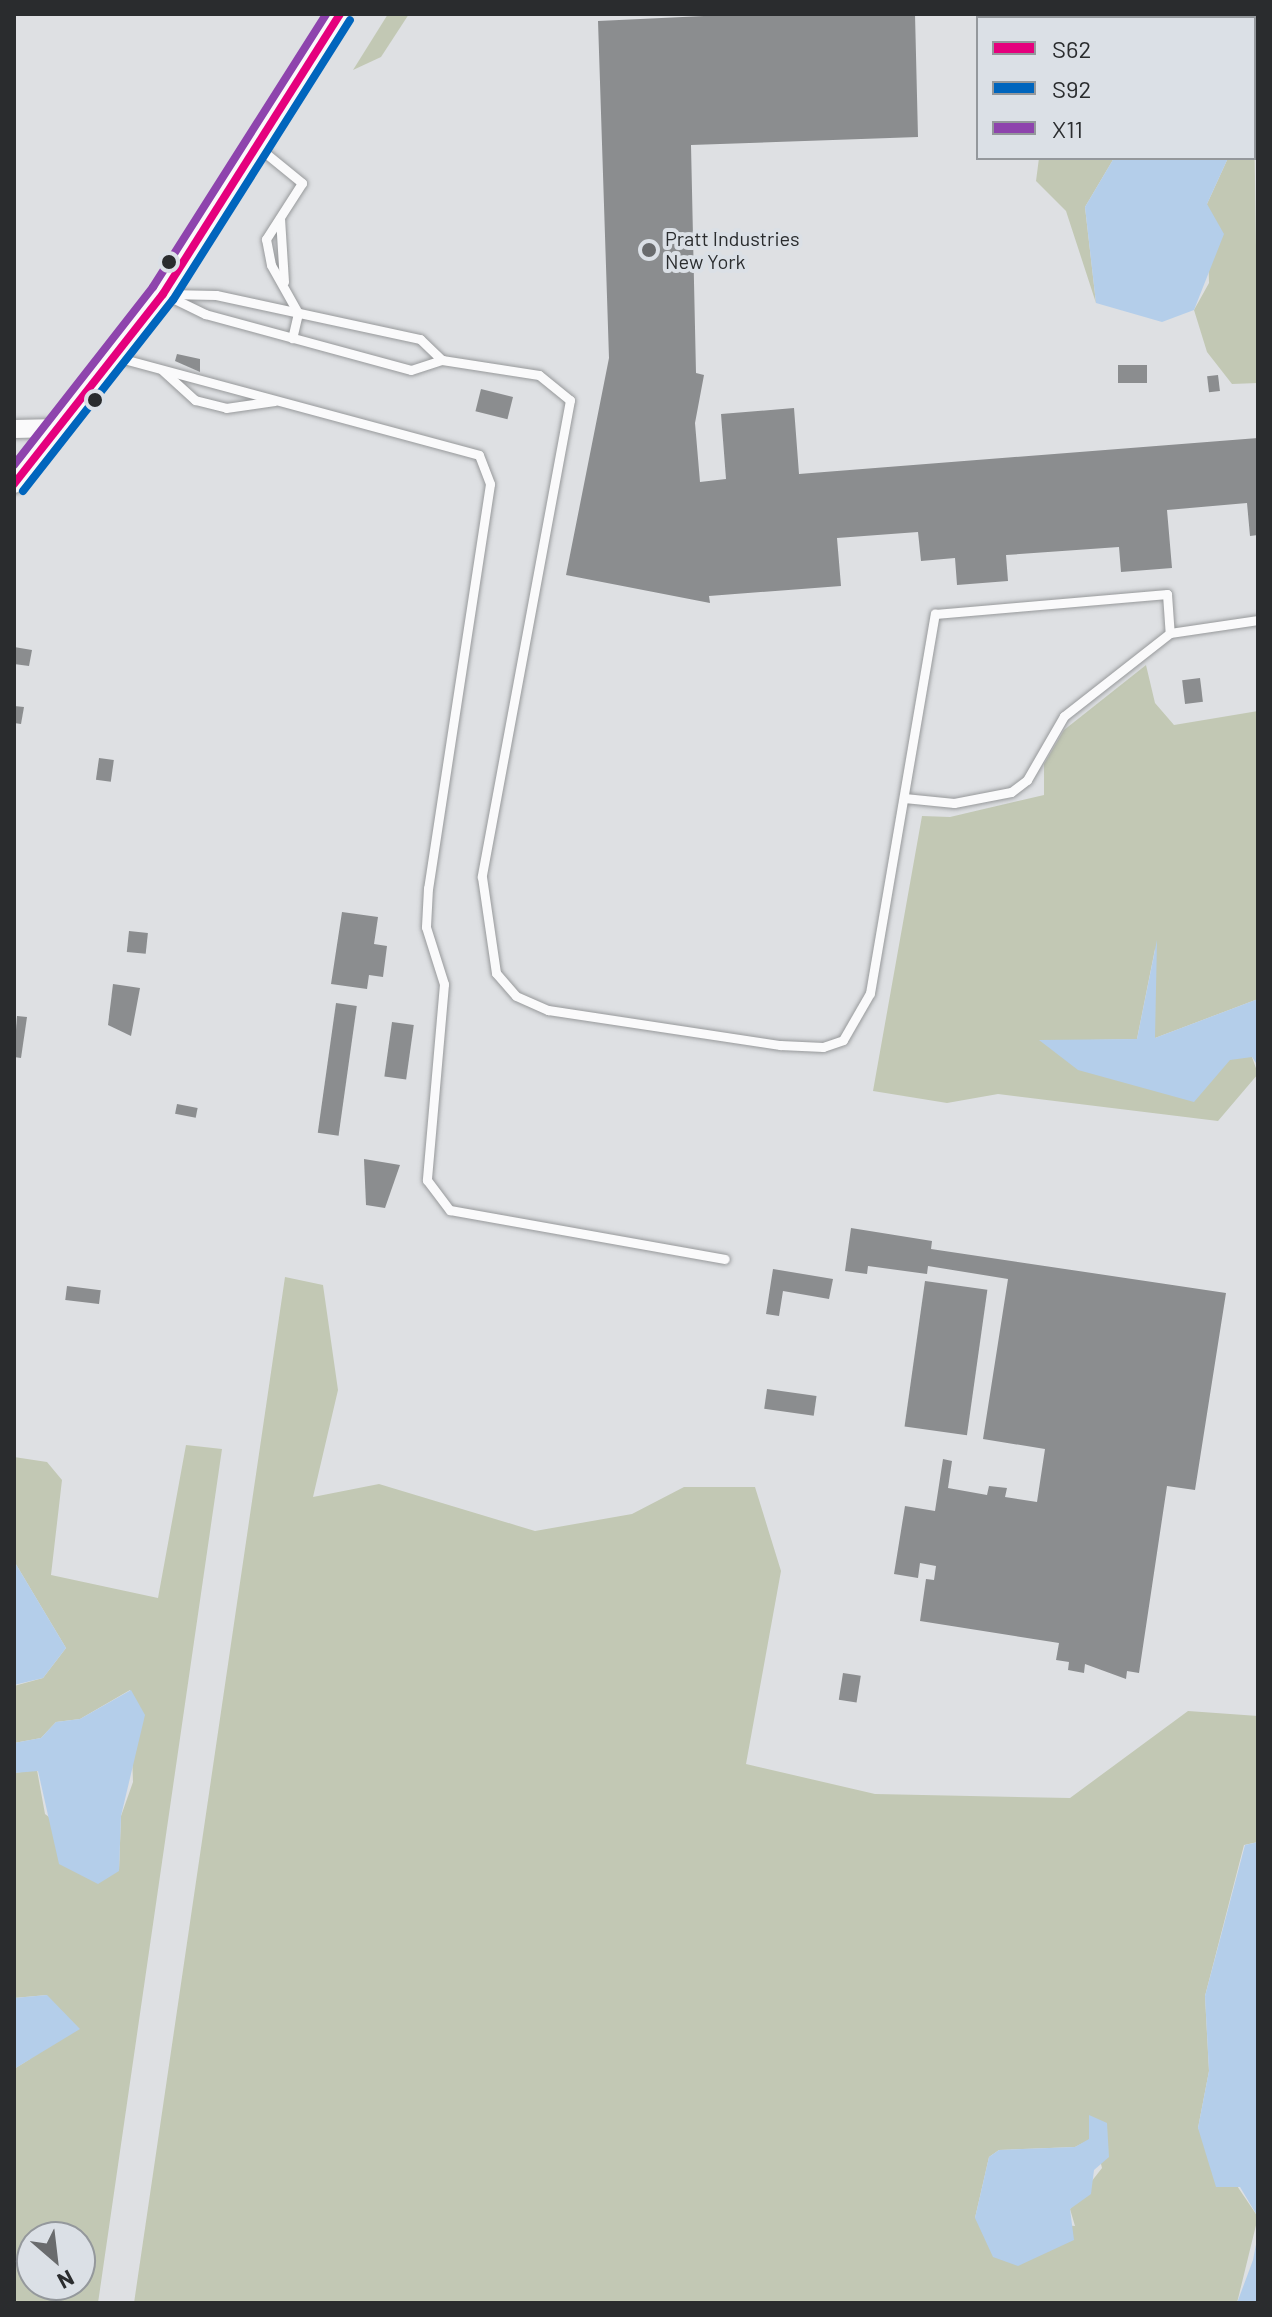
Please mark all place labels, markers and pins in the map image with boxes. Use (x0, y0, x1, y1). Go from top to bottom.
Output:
place label: Pratt Industries New York (665, 226, 800, 273)
marker: Pratt Industries New York (640, 241, 658, 259)
unlabelled marker (161, 254, 177, 270)
unlabelled marker (87, 392, 103, 408)

